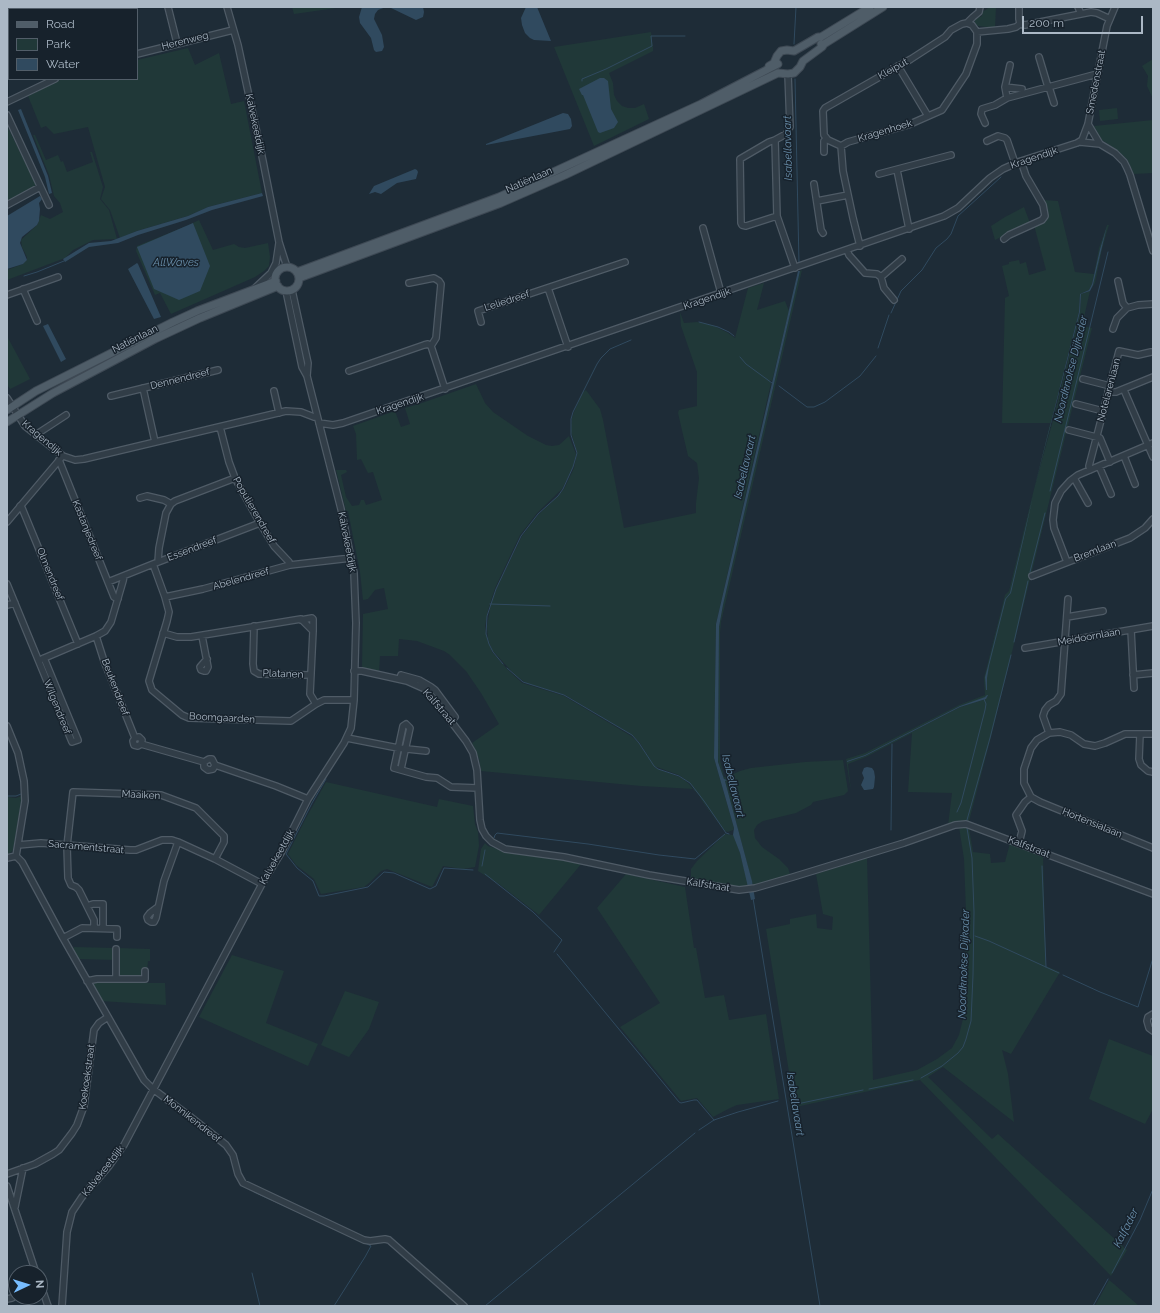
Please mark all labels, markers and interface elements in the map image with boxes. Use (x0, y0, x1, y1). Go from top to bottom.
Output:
legend (8, 8, 138, 80)
scale bar (1024, 8, 1145, 34)
text: 200 m (1029, 16, 1064, 30)
text: Road (46, 17, 75, 31)
street label: Herenweg (160, 29, 210, 53)
text: Park (46, 37, 71, 51)
street label: Smedenstraat (1084, 49, 1108, 115)
street label: Kleiput (876, 56, 910, 82)
text: Water (46, 57, 80, 71)
street label: Kalvekeetdijk (243, 93, 267, 155)
water label: Isabellavaart (781, 115, 795, 181)
street label: Kragenhoek (856, 117, 914, 145)
street label: Kragendijk (1009, 144, 1059, 172)
street label: Natiënlaan (504, 164, 554, 196)
water label: AllWaves (153, 256, 199, 270)
street label: Kragendijk (682, 285, 732, 313)
street label: Leliedreef (483, 288, 531, 314)
water label: Noordknokse Dijkader (1051, 314, 1091, 424)
street label: Natiënlaan (110, 322, 160, 356)
street label: Notelarenlaan (1095, 357, 1123, 423)
street label: Dennendreef (149, 366, 211, 392)
street label: Kragendijk (375, 391, 425, 417)
street label: Kragendijk (19, 418, 65, 458)
water label: Isabellavaart (731, 434, 759, 500)
street label: Populierendreef (230, 475, 278, 545)
street label: Kastanjedreef (69, 498, 105, 562)
street label: Kalvekeetdijk (335, 511, 359, 573)
street label: Essendreef (166, 534, 218, 564)
street label: Bremlaan (1072, 537, 1118, 565)
street label: Olmendreef (34, 546, 66, 602)
street label: Abelendreef (212, 565, 270, 593)
street label: Meidoornlaan (1057, 626, 1121, 648)
street label: Beukendreef (99, 657, 131, 717)
street label: Platanen (262, 667, 304, 681)
street label: Wilgendreef (41, 678, 73, 736)
street label: Kalfstraat (420, 687, 458, 727)
street label: Boomgaarden (189, 710, 255, 726)
water label: Isabellavaart (719, 753, 747, 819)
street label: Maaiken (121, 788, 161, 802)
street label: Hortensialaan (1060, 806, 1124, 840)
street label: Kalvekeetdijk (257, 827, 297, 887)
street label: Kalfstraat (1006, 834, 1052, 860)
street label: Sacramentstraat (48, 838, 124, 856)
street label: Kalfstraat (685, 876, 731, 894)
water label: Noordknokse Dijkader (955, 909, 973, 1019)
street label: Koekoekstraat (76, 1044, 98, 1110)
water label: Isabellavaart (783, 1071, 807, 1137)
street label: Monnikendreef (161, 1093, 223, 1145)
street label: Kalvekeetdijk (79, 1143, 127, 1199)
water label: Kalfader (1111, 1206, 1141, 1250)
north arrow (8, 1265, 48, 1305)
text: N (33, 1280, 46, 1289)

